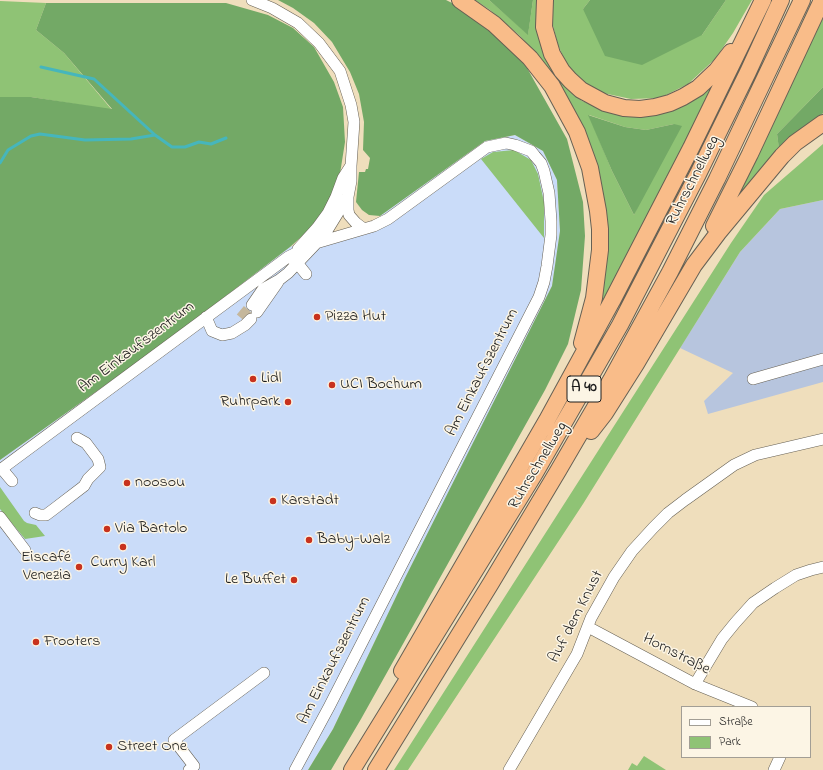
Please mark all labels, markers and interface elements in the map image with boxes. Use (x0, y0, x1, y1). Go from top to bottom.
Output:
street label: Ruhrschnellweg (663, 133, 725, 229)
street label: Am Einkaufszentrum (75, 298, 199, 398)
street label: Am Einkaufszentrum (443, 306, 523, 440)
place label: Pizza Hut (325, 307, 386, 327)
marker: Pizza Hut (312, 312, 322, 322)
place label: Lidl (261, 369, 281, 389)
marker: Lidl (248, 374, 258, 384)
place label: UCI Bochum (340, 375, 422, 395)
road number: A 40 (567, 376, 601, 402)
marker: UCI Bochum (327, 380, 337, 390)
place label: Ruhrpark (220, 392, 280, 412)
marker: Ruhrpark (283, 397, 293, 407)
street label: Ruhrschnellweg (505, 419, 573, 513)
place label: noosou (135, 473, 185, 493)
marker: noosou (122, 478, 132, 488)
place label: Karstadt (281, 491, 339, 511)
marker: Karstadt (268, 496, 278, 506)
place label: Via Bartolo (115, 519, 187, 539)
marker: Via Bartolo (102, 524, 112, 534)
place label: Baby-Walz (317, 530, 390, 550)
marker: Baby-Walz (304, 535, 314, 545)
marker: Curry Karl (118, 542, 128, 552)
place label: Eiscafé Venezia (21, 548, 71, 586)
place label: Curry Karl (91, 553, 155, 573)
marker: Eiscafé Venezia (74, 562, 84, 572)
street label: Auf dem Knust (545, 568, 609, 666)
place label: Le Buffet (225, 570, 286, 590)
marker: Le Buffet (289, 575, 299, 585)
street label: Am Einkaufszentrum (295, 594, 375, 728)
street label: Hornstraße (639, 630, 713, 680)
place label: Frooters (44, 632, 100, 652)
marker: Frooters (31, 637, 41, 647)
legend (681, 706, 811, 758)
text: Straße (719, 713, 753, 731)
text: Park (719, 733, 741, 751)
place label: Street One (117, 737, 187, 757)
marker: Street One (104, 742, 114, 752)

